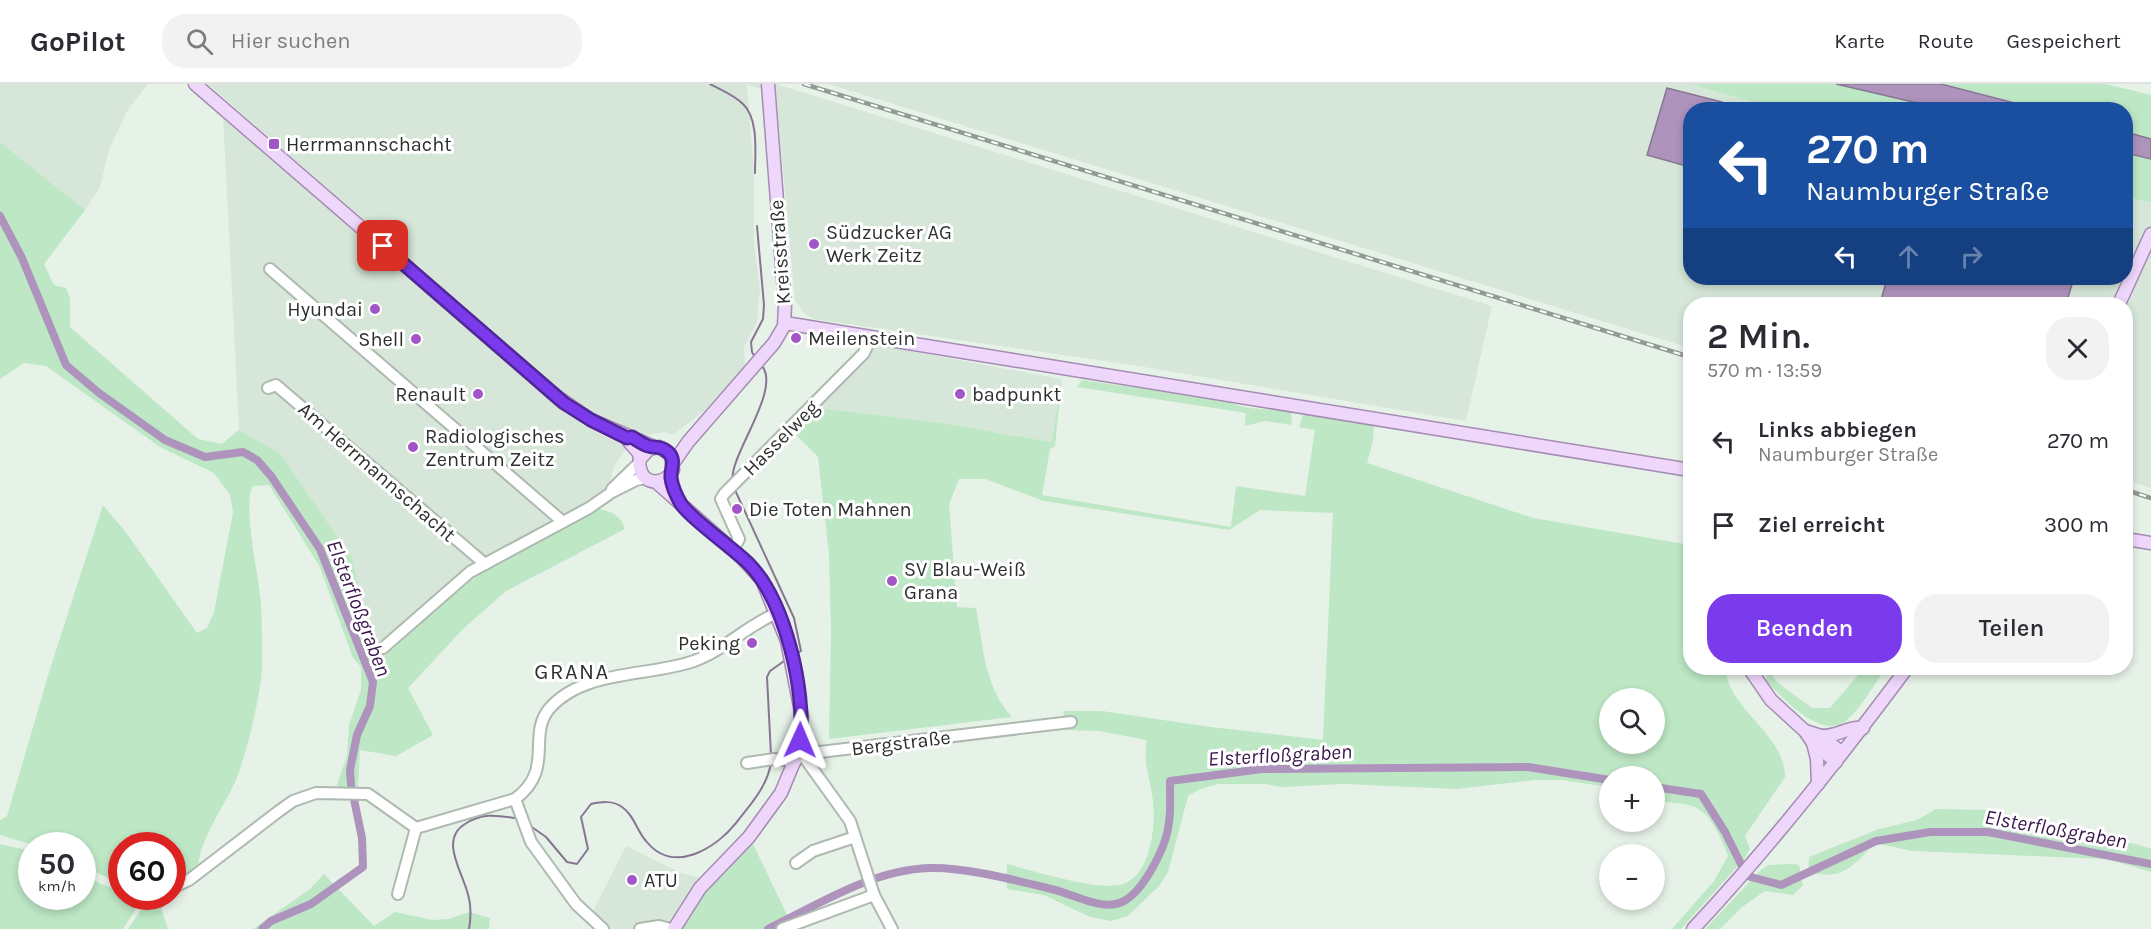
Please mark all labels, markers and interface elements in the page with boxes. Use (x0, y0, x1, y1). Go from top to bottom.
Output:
search box (162, 14, 582, 68)
text: GoPilot (30, 25, 126, 58)
icon: search (183, 25, 216, 58)
text: Hier suchen (231, 28, 351, 54)
text: Karte (1834, 29, 1885, 53)
text: Route (1918, 29, 1974, 53)
text: Gespeichert (2007, 29, 2121, 53)
text: 270 m (1806, 124, 1929, 174)
icon: left (1707, 126, 1785, 204)
place label: Herrmannschacht (286, 133, 452, 156)
marker: Herrmannschacht (267, 137, 281, 151)
text: Naumburger Straße (1806, 175, 2049, 207)
street label: Kreisstraße (765, 199, 795, 305)
pin (357, 220, 408, 271)
place label: Südzucker AG Werk Zeitz (826, 221, 952, 267)
icon: arrive (366, 229, 399, 262)
marker: Südzucker AG Werk Zeitz (807, 237, 821, 251)
icon: left (1829, 240, 1862, 273)
icon: ahead (1892, 240, 1925, 273)
icon: right (1955, 240, 1988, 273)
place label: Hyundai (287, 298, 363, 321)
marker: Hyundai (368, 302, 382, 316)
text: 2 Min. (1707, 315, 1810, 357)
button: close (2046, 317, 2109, 380)
place label: Meilenstein (808, 327, 915, 350)
place label: Shell (358, 328, 404, 351)
marker: Meilenstein (789, 331, 803, 345)
marker: Shell (409, 332, 423, 346)
text: 570 m · 13:59 (1707, 359, 1822, 382)
place label: Renault (395, 383, 466, 406)
place label: badpunkt (972, 383, 1062, 406)
marker: Renault (471, 387, 485, 401)
marker: badpunkt (953, 387, 967, 401)
street label: Hasselweg (738, 395, 824, 481)
street label: Am Herrmannschacht (294, 397, 461, 547)
text: Links abbiegen (1758, 417, 1917, 443)
place label: Radiologisches Zentrum Zeitz (425, 425, 564, 471)
icon: left (1707, 425, 1740, 458)
text: 270 m (2047, 428, 2109, 454)
marker: Radiologisches Zentrum Zeitz (406, 440, 420, 454)
text: Naumburger Straße (1758, 443, 1938, 466)
place label: Die Toten Mahnen (749, 498, 912, 521)
marker: Die Toten Mahnen (730, 502, 744, 516)
icon: arrive (1707, 509, 1740, 542)
text: Ziel erreicht (1758, 512, 1885, 538)
text: 300 m (2044, 512, 2109, 538)
water label: Elsterfloßgraben (322, 536, 396, 680)
place label: SV Blau-Weiß Grana (904, 558, 1026, 604)
marker: SV Blau-Weiß Grana (885, 574, 899, 588)
button: Beenden (1707, 594, 1902, 663)
button: Teilen (1914, 594, 2109, 663)
place label: Peking (678, 632, 740, 655)
marker: Peking (745, 636, 759, 650)
district label: GRANA (534, 659, 610, 685)
map controls (1599, 688, 1665, 910)
button: search (1599, 688, 1665, 754)
position arrow (768, 708, 832, 772)
street label: Bergstraße (850, 726, 952, 760)
water label: Elsterfloßgraben (1207, 739, 1353, 771)
button: + (1599, 766, 1665, 832)
water label: Elsterfloßgraben (1983, 805, 2129, 853)
speed limit sign: 60 (108, 832, 186, 910)
button: − (1599, 844, 1665, 910)
text: 50 (39, 846, 75, 882)
place label: ATU (644, 869, 678, 892)
marker: ATU (625, 873, 639, 887)
text: km/h (38, 877, 76, 895)

